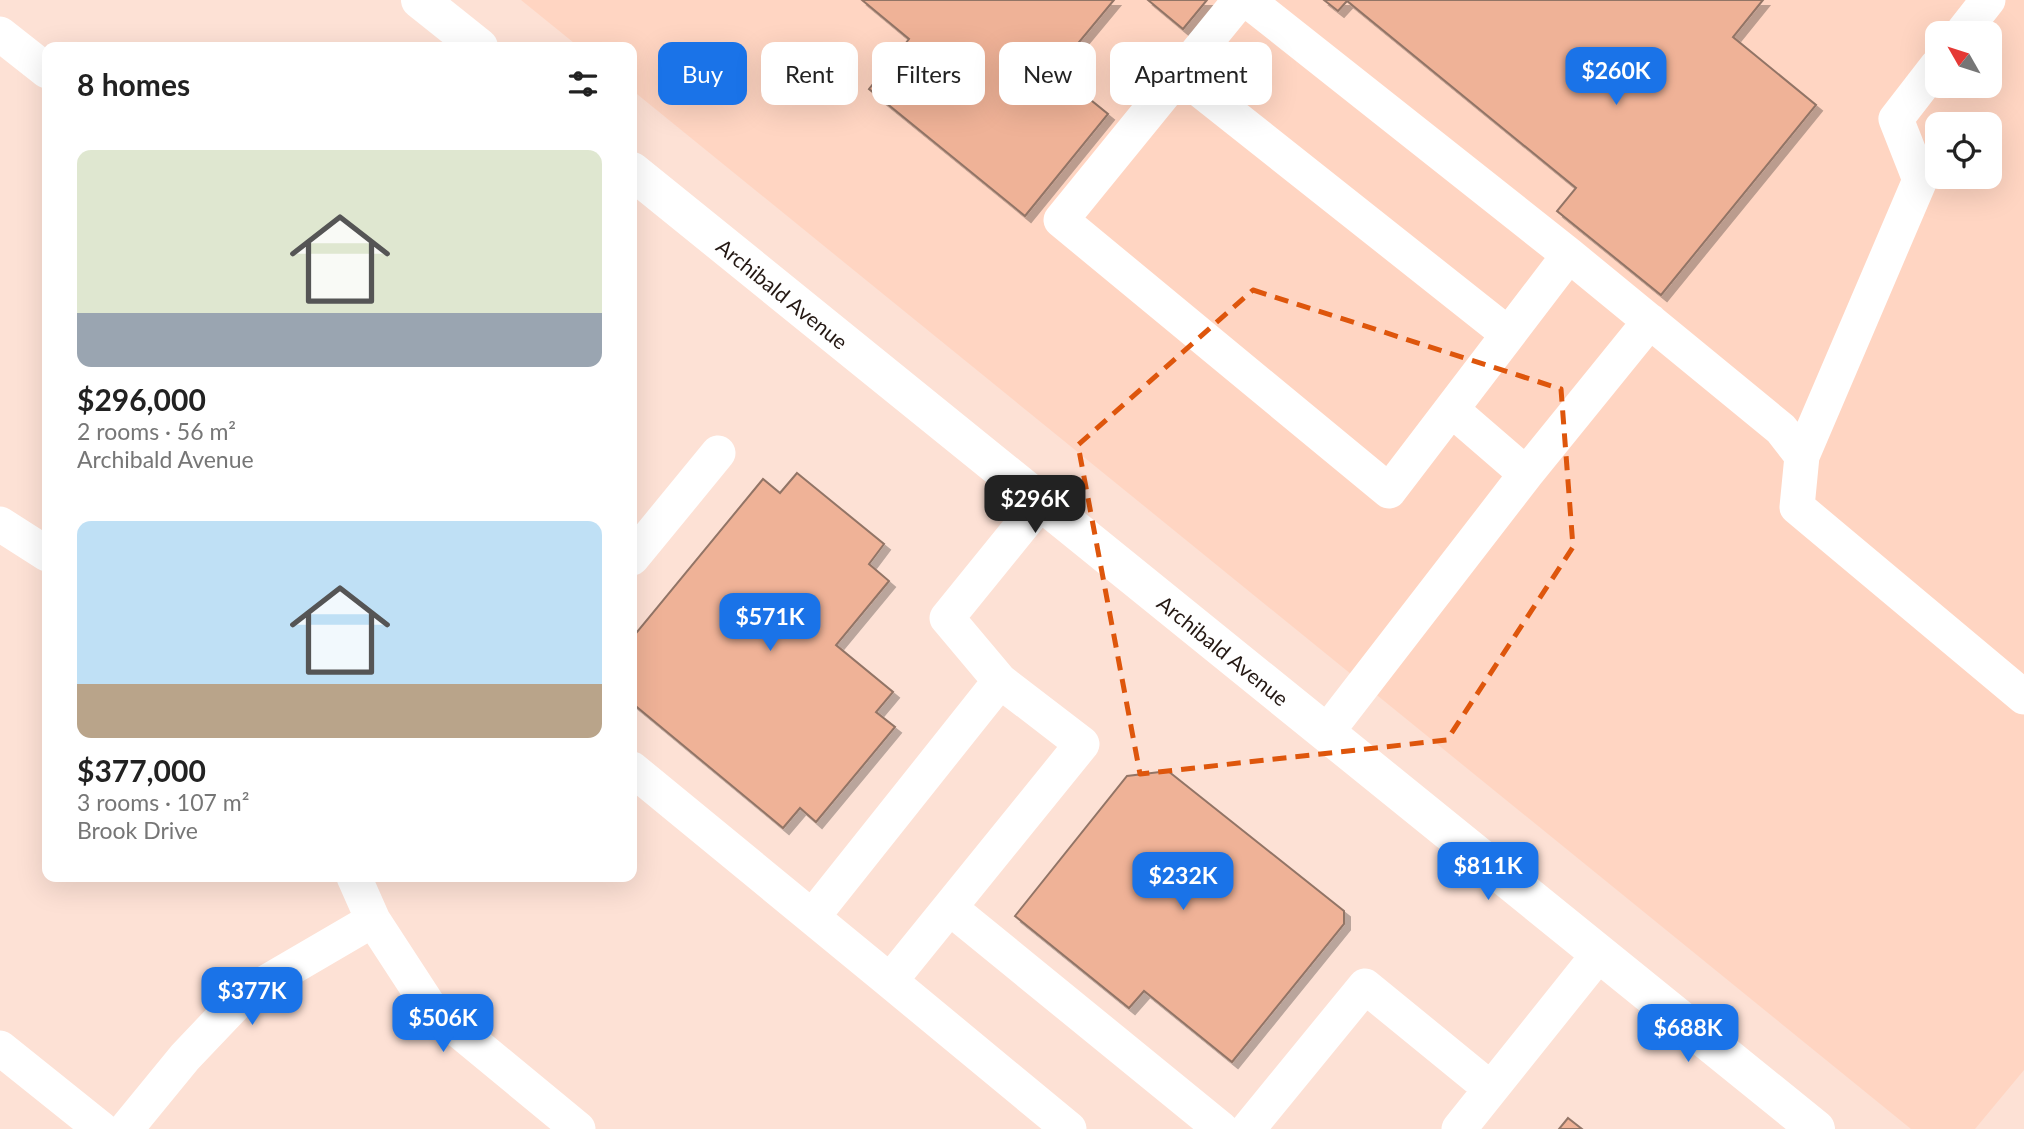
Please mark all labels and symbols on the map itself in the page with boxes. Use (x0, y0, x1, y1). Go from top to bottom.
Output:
north arrow (1925, 21, 2002, 98)
pin: $260K (1567, 48, 1665, 107)
street label: Archibald Avenue (712, 233, 853, 354)
pin: $296K (986, 476, 1084, 535)
street label: Archibald Avenue (1153, 589, 1294, 710)
pin: $571K (721, 594, 819, 653)
pin: $811K (1439, 842, 1537, 902)
pin: $232K (1134, 852, 1232, 912)
pin: $377K (203, 968, 301, 1027)
pin: $506K (394, 995, 492, 1054)
pin: $688K (1639, 1004, 1737, 1064)

